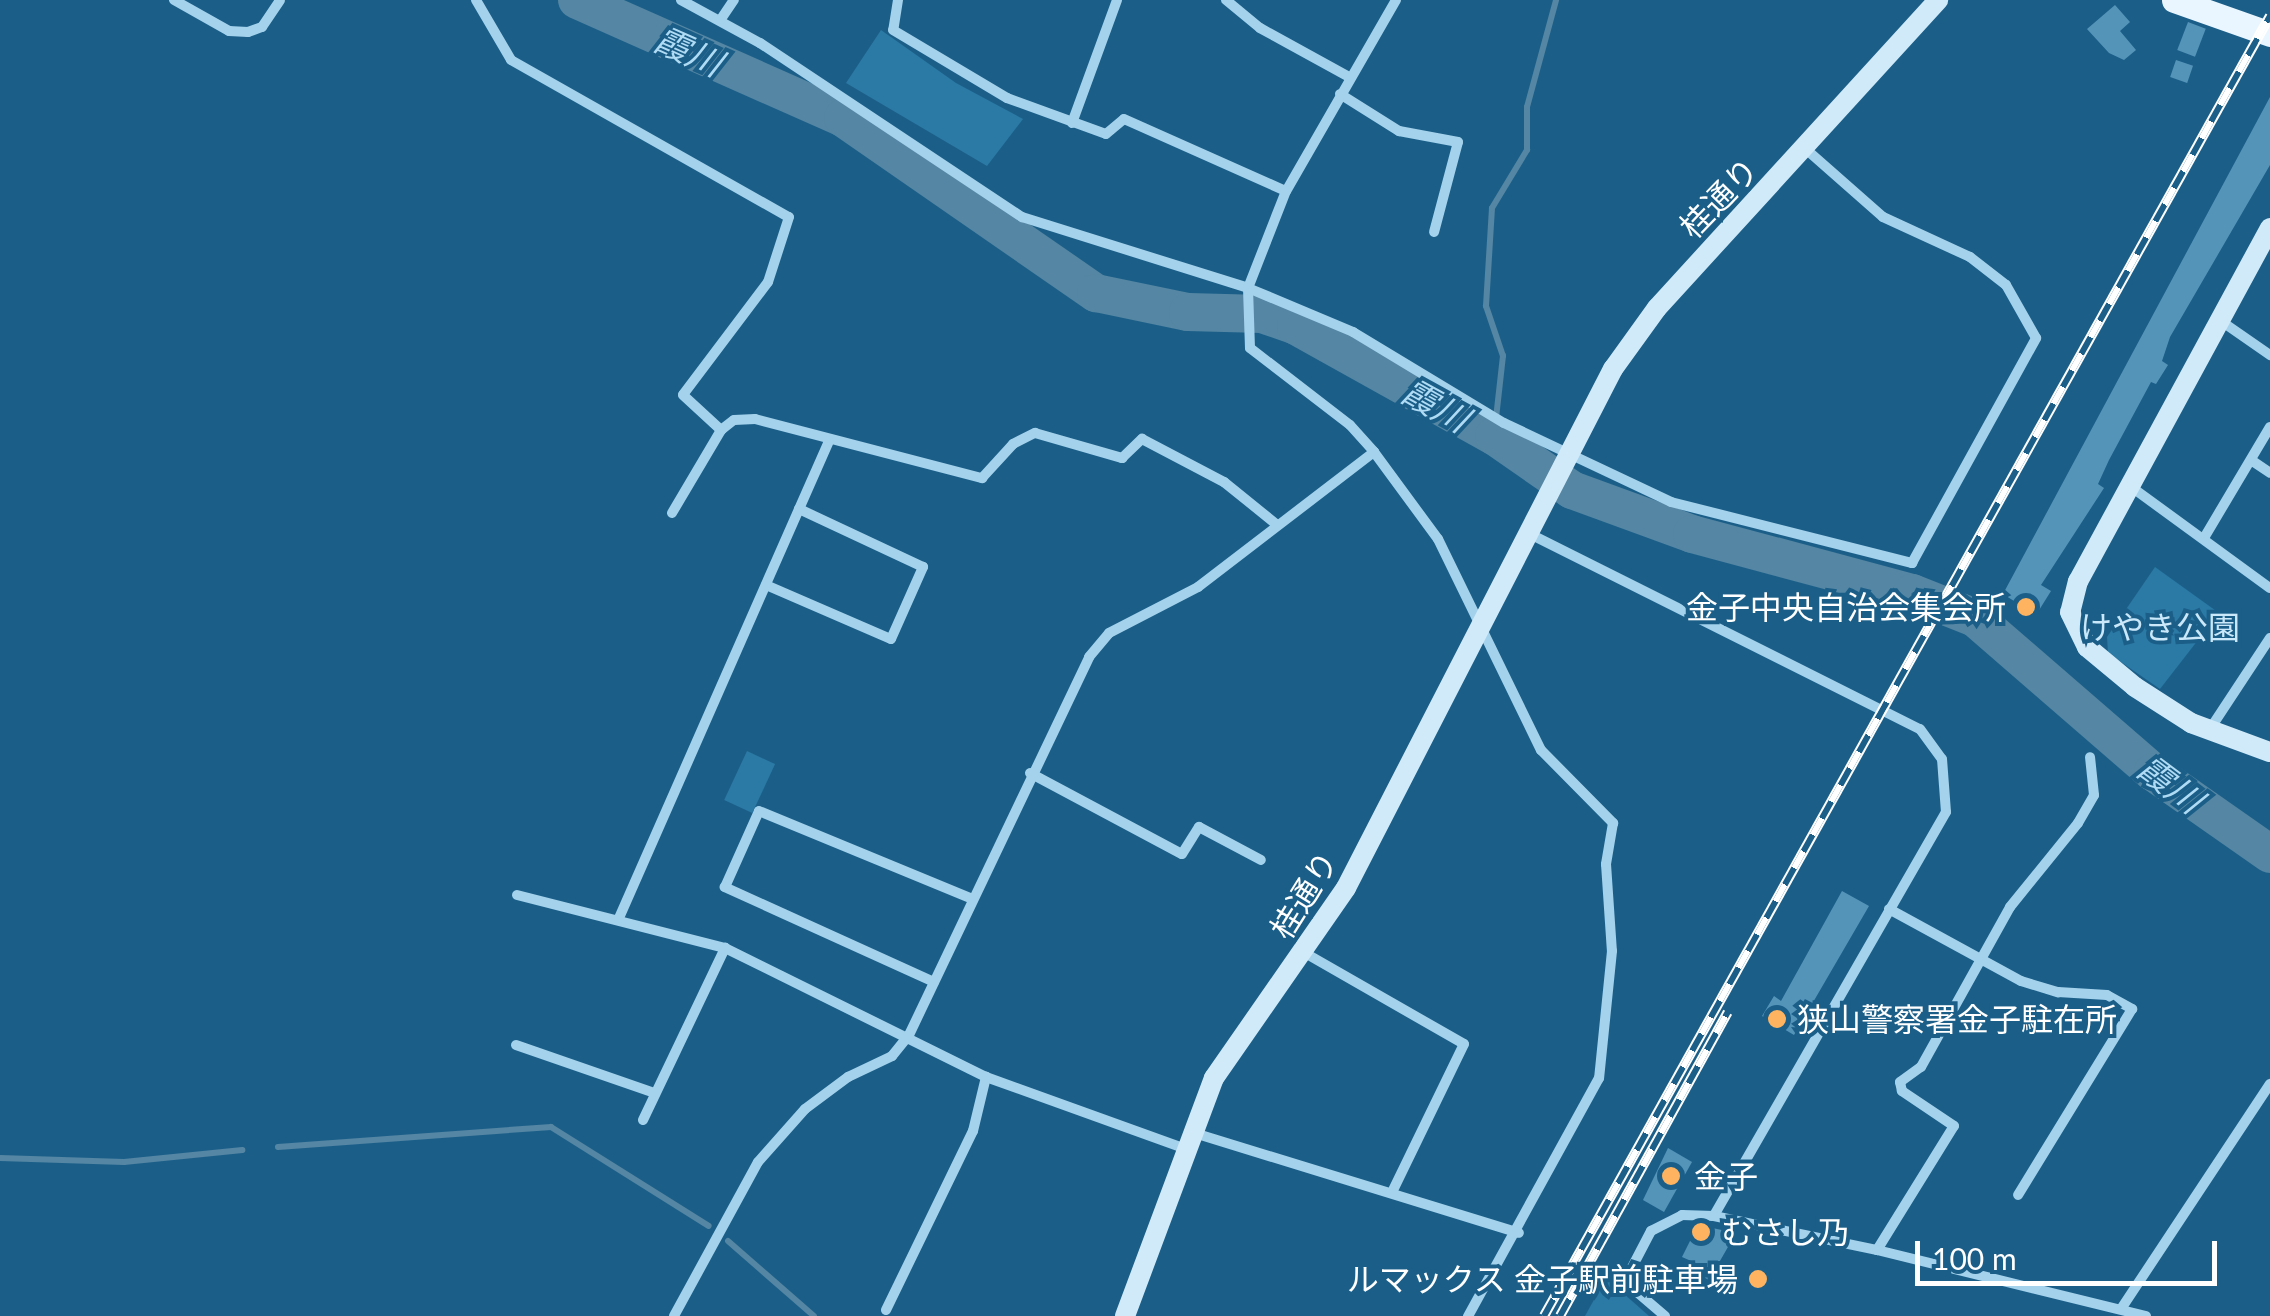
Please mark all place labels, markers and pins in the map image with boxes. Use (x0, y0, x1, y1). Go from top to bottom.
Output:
place label: 金子中央自治会集会所 (1686, 588, 2006, 626)
marker: 金子中央自治会集会所 (2015, 596, 2037, 618)
place label: 狭山警察署金子駐在所 (1797, 1000, 2117, 1038)
marker: 狭山警察署金子駐在所 (1766, 1008, 1788, 1030)
place label: 金子 (1694, 1157, 1758, 1195)
marker: 金子 (1658, 1163, 1684, 1189)
place label: むさし乃 (1721, 1213, 1849, 1251)
marker: むさし乃 (1690, 1221, 1712, 1243)
place label: ルマックス 金子駅前駐車場 (1346, 1260, 1738, 1298)
marker: ルマックス 金子駅前駐車場 (1747, 1268, 1769, 1290)

